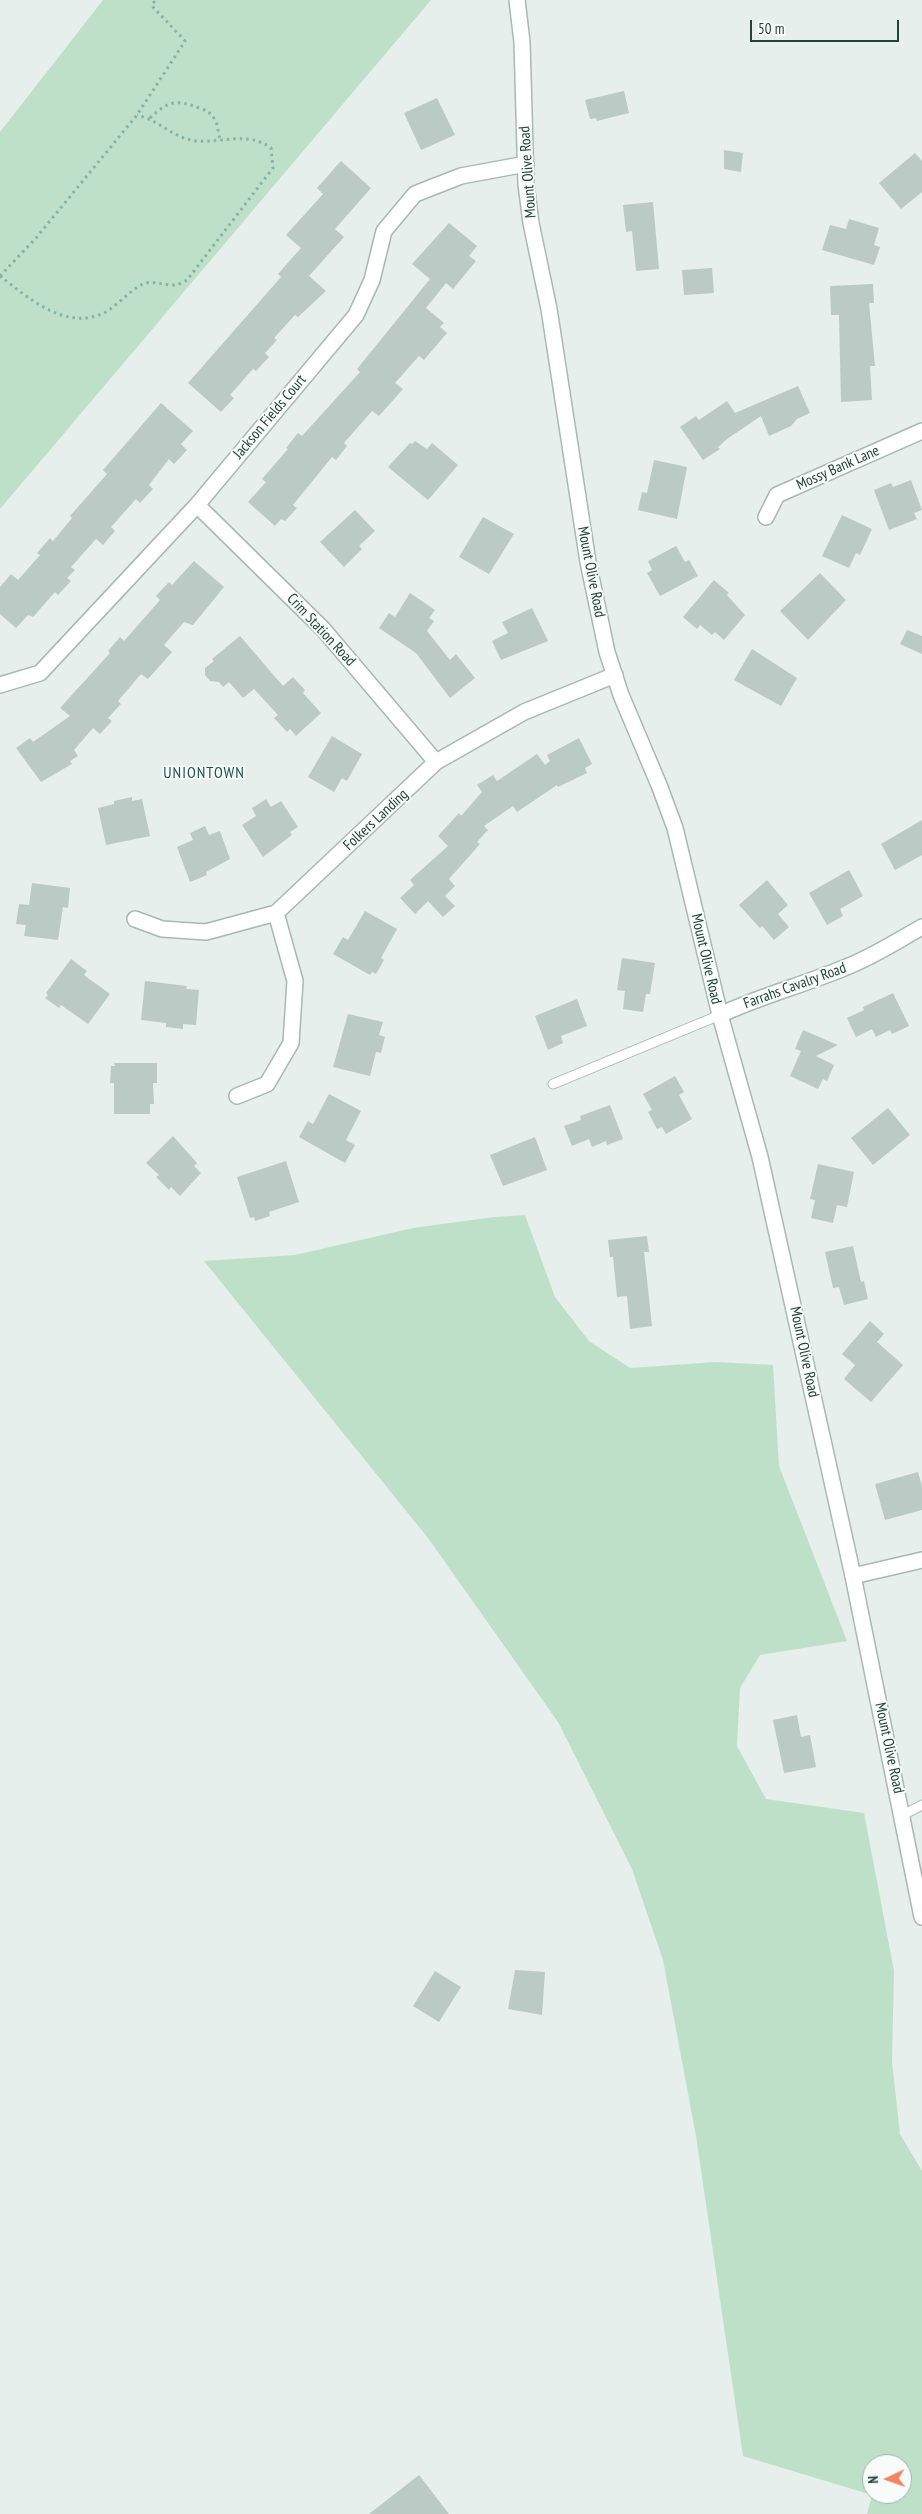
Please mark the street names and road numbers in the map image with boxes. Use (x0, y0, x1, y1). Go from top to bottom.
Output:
street label: Mount Olive Road (516, 125, 540, 219)
street label: Jackson Fields Court (230, 371, 310, 463)
street label: Mossy Bank Lane (794, 442, 882, 494)
street label: Mount Olive Road (573, 525, 609, 619)
street label: Crim Station Road (283, 590, 359, 670)
street label: Folkers Landing (340, 786, 412, 854)
street label: Mount Olive Road (687, 912, 725, 1006)
street label: Farrahs Cavalry Road (741, 959, 849, 1013)
street label: Mount Olive Road (786, 1305, 822, 1399)
street label: Mount Olive Road (871, 1701, 907, 1795)

